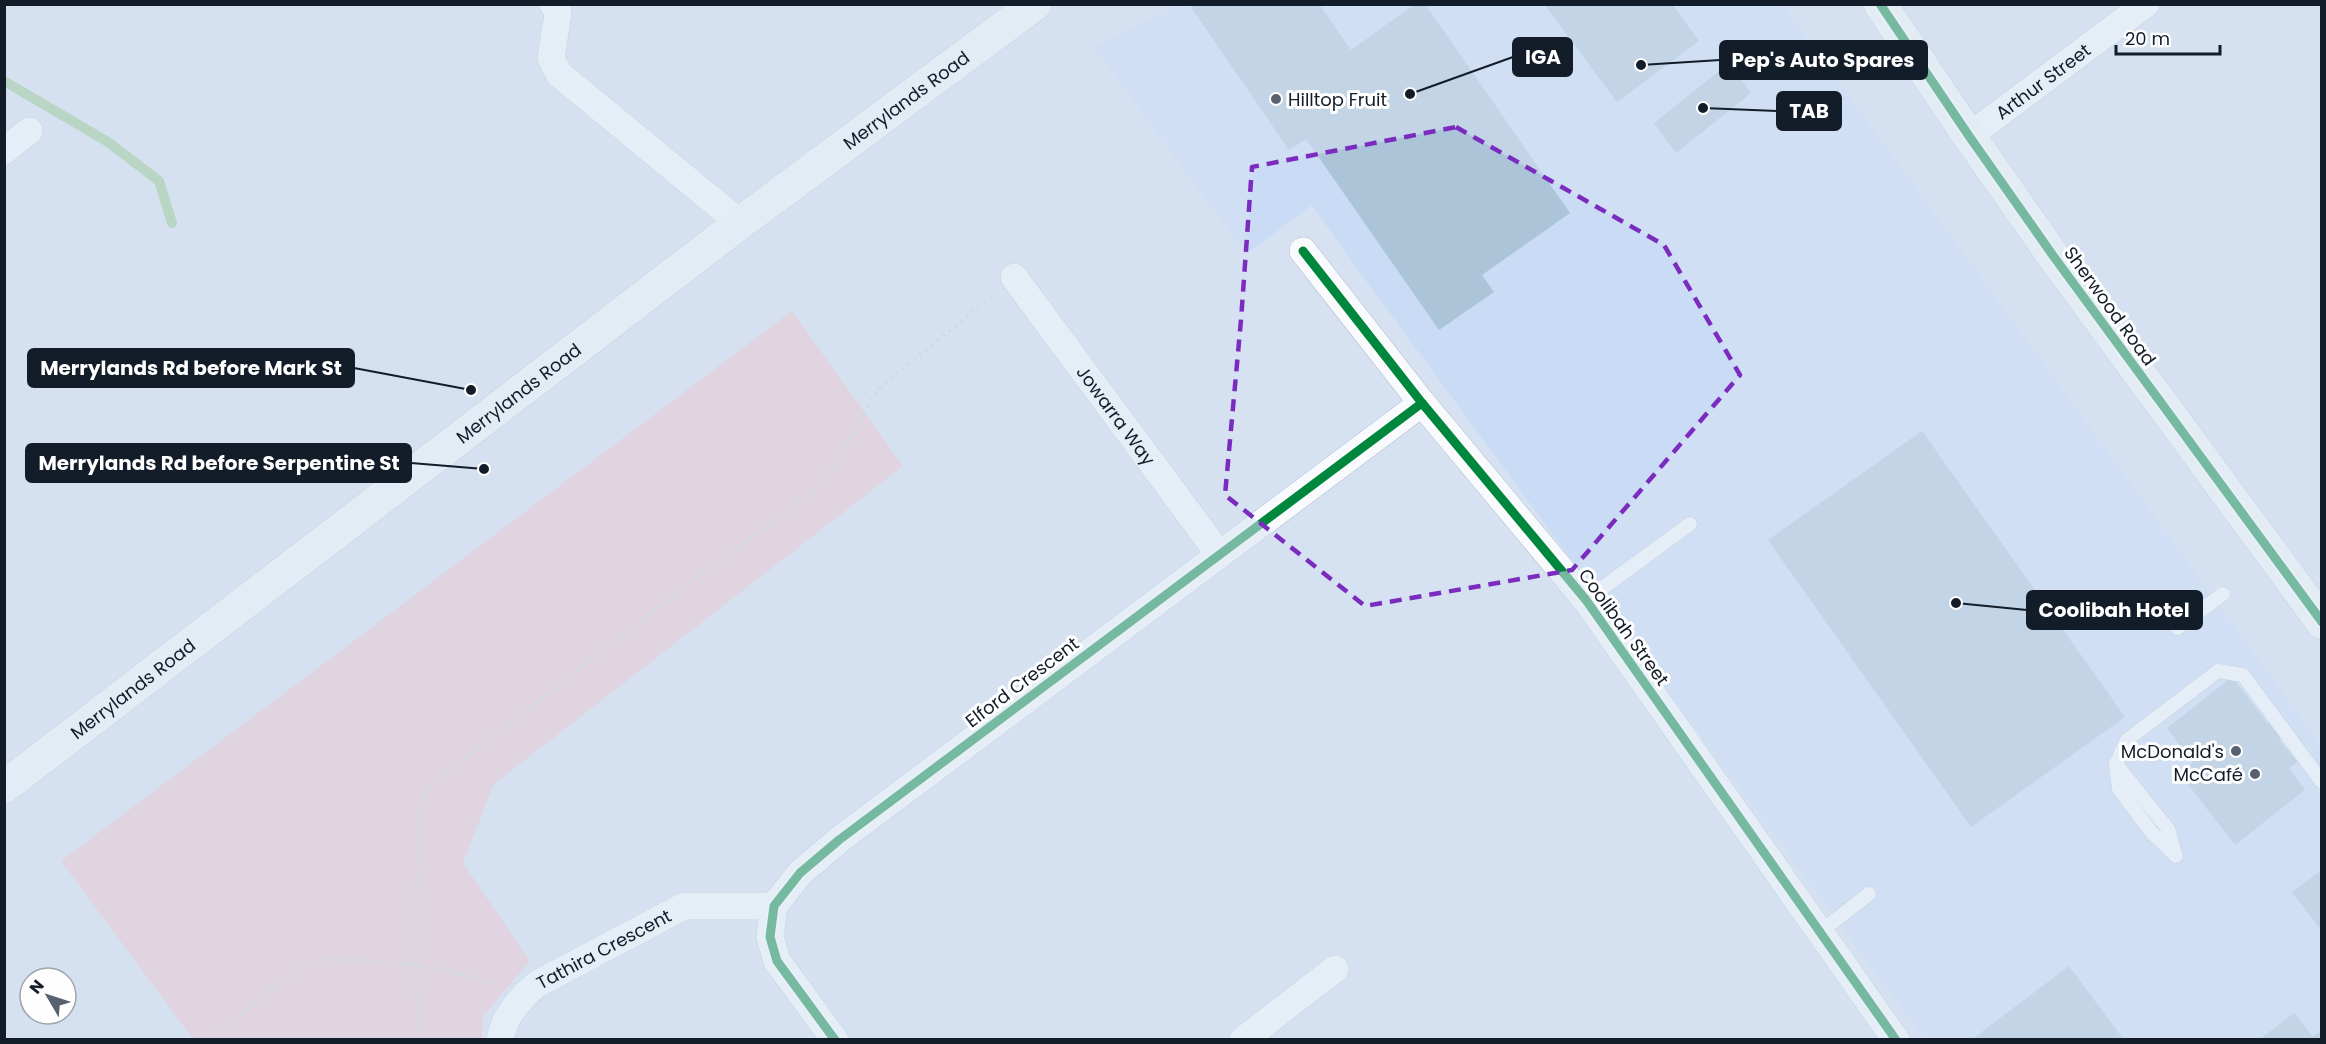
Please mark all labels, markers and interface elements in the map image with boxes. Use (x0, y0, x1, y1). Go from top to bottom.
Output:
scale bar (2116, 18, 2220, 56)
text: 20 m (2125, 26, 2170, 51)
street label: Arthur Street (1990, 37, 2095, 125)
callout: IGA (1513, 38, 1572, 76)
callout: Pep's Auto Spares (1720, 41, 1927, 79)
text: IGA (1525, 43, 1561, 71)
street label: Merrylands Road (838, 45, 974, 155)
text: Pep's Auto Spares (1731, 46, 1915, 74)
place label: Hilltop Fruit (1288, 87, 1387, 112)
marker: Hilltop Fruit (1269, 92, 1283, 106)
callout: TAB (1777, 92, 1841, 130)
text: TAB (1789, 97, 1829, 125)
street label: Sherwood Road (2058, 241, 2162, 371)
street label: Merrylands Road (451, 337, 586, 449)
callout: Merrylands Rd before Mark St (28, 349, 354, 387)
text: Merrylands Rd before Mark St (40, 354, 342, 382)
street label: Jowarra Way (1071, 360, 1162, 470)
callout: Merrylands Rd before Serpentine St (26, 444, 411, 482)
text: Merrylands Rd before Serpentine St (38, 449, 400, 477)
street label: Coolibah Street (1573, 563, 1675, 691)
callout: Coolibah Hotel (2027, 591, 2202, 629)
text: Coolibah Hotel (2038, 596, 2190, 624)
street label: Elford Crescent (960, 631, 1084, 733)
street label: Merrylands Road (65, 632, 200, 744)
place label: McDonald's (2121, 739, 2224, 764)
marker: McDonald's (2229, 744, 2243, 758)
place label: McCafé (2173, 762, 2243, 787)
marker: McCafé (2248, 767, 2262, 781)
street label: Tathira Crescent (532, 903, 675, 995)
north arrow (18, 966, 78, 1026)
text: N (24, 975, 49, 999)

